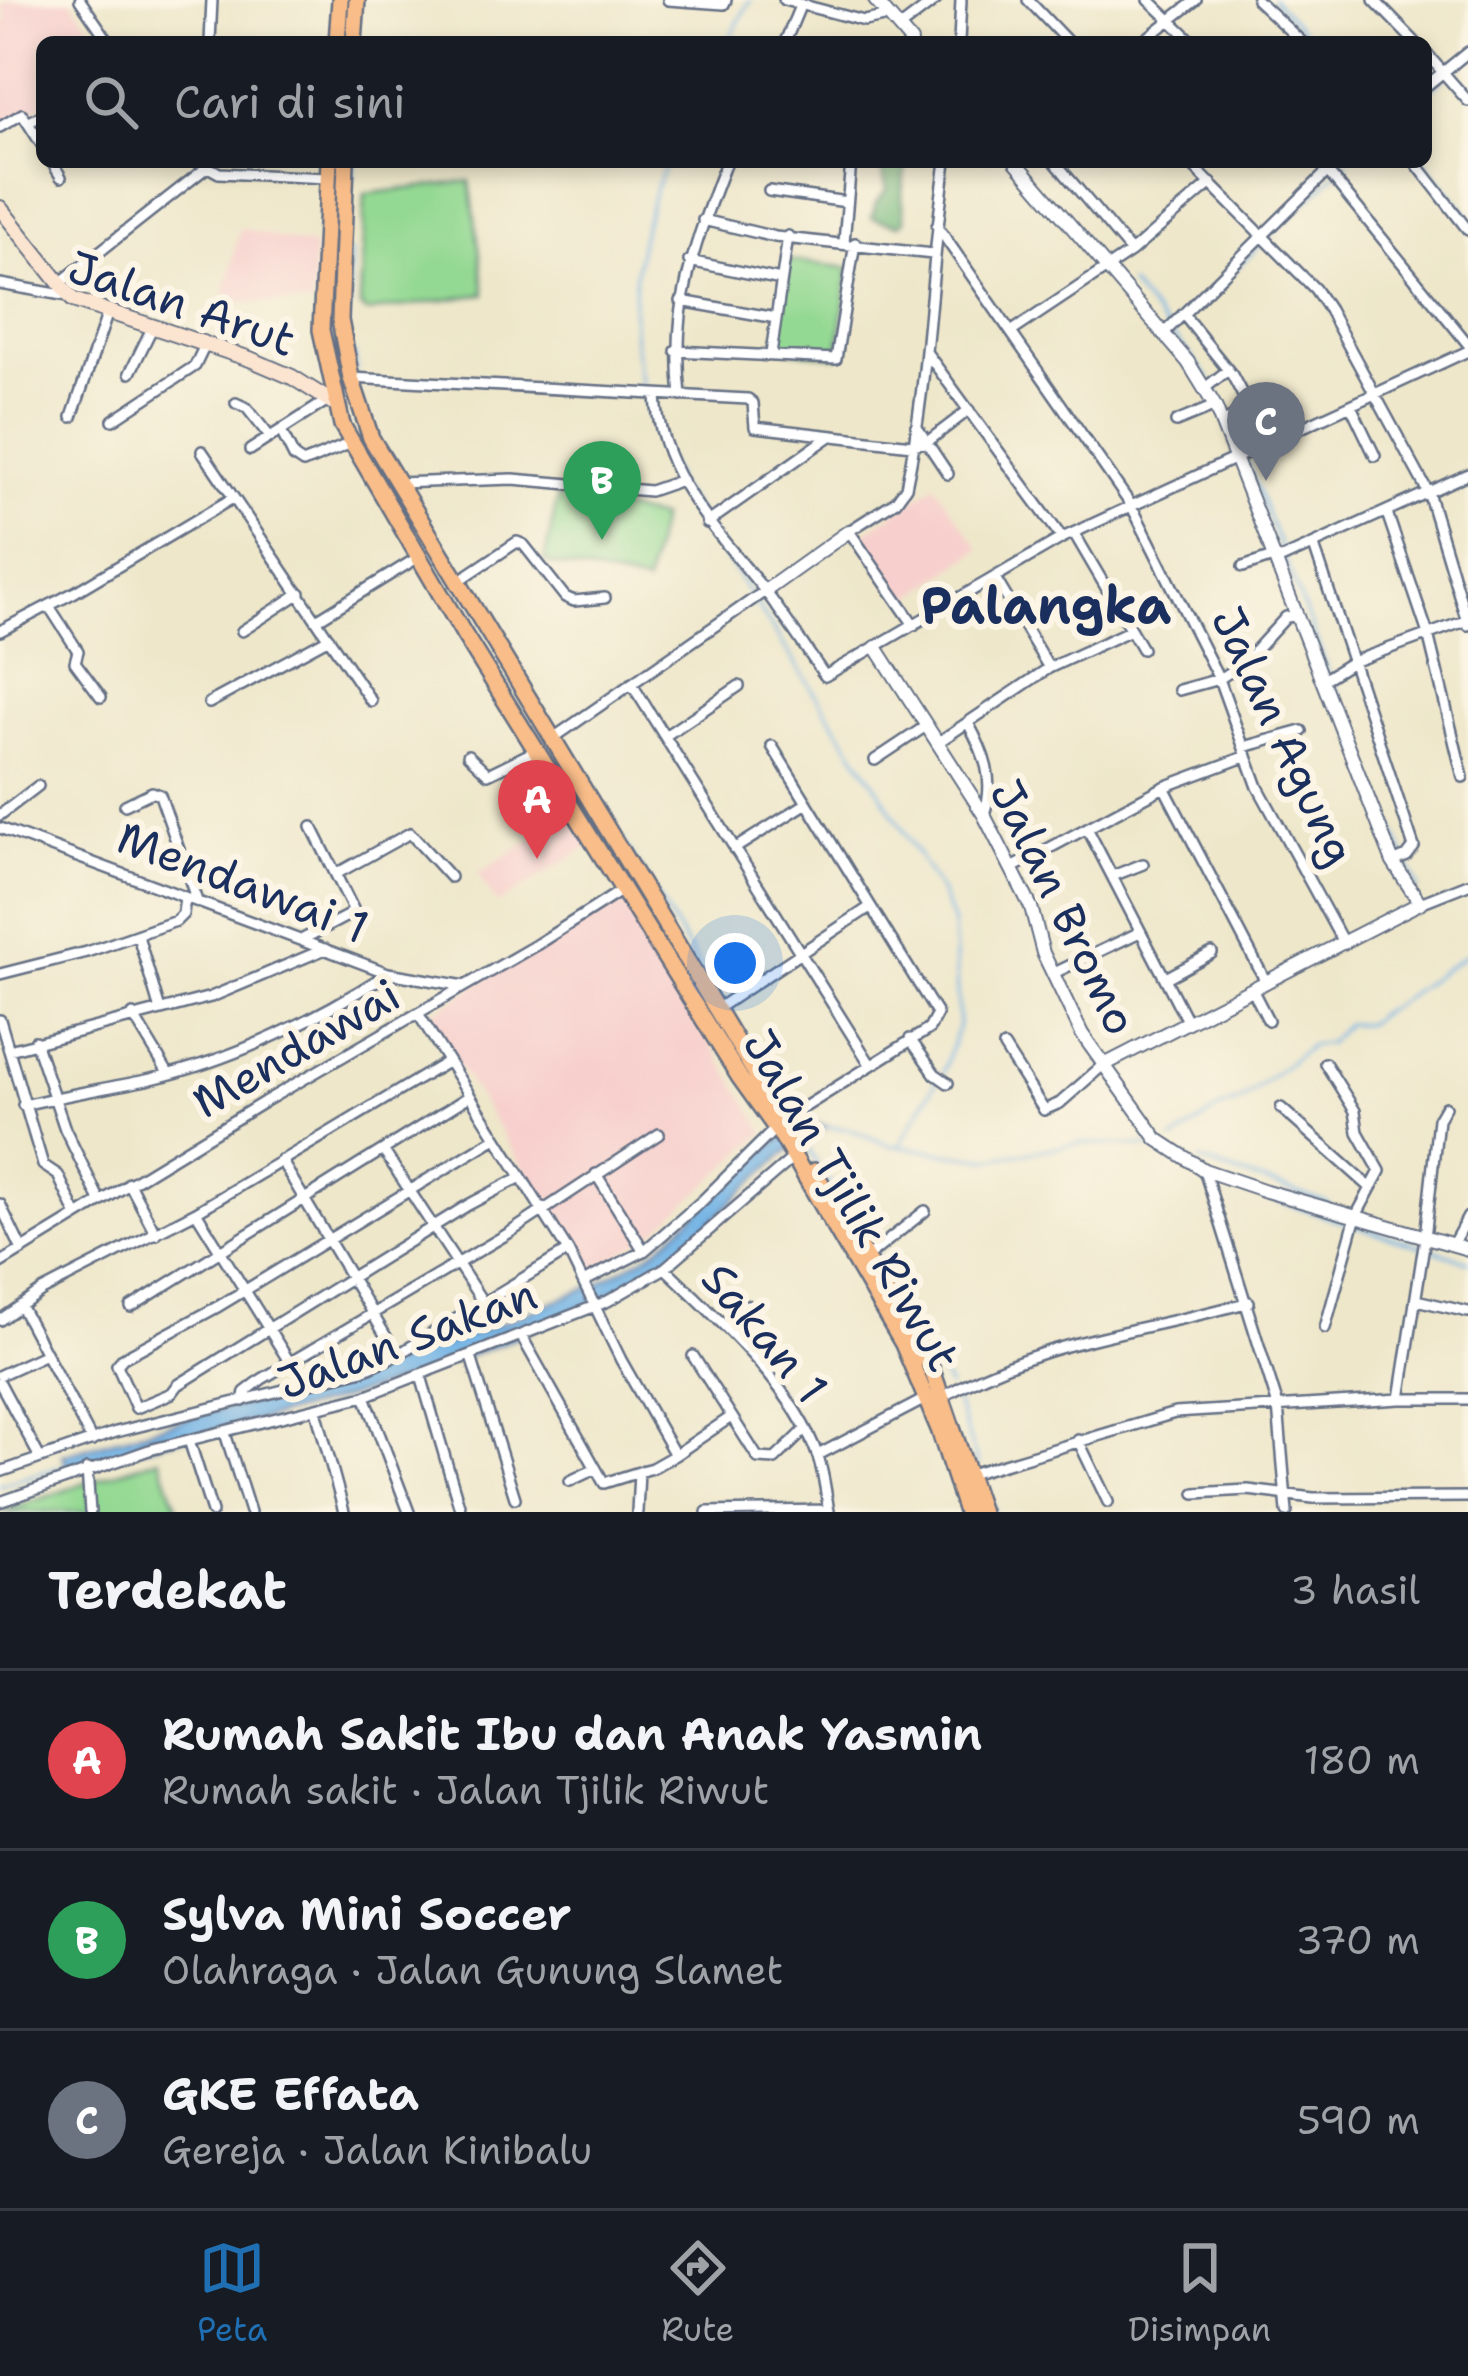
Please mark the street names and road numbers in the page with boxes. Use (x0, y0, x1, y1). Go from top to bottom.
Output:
street label: Jalan Arut (61, 236, 303, 370)
street label: Jalan Agung (1198, 597, 1370, 875)
street label: Jalan Bromo (976, 769, 1152, 1045)
street label: Mendawai 1 (109, 807, 377, 957)
street label: Mendawai (181, 965, 411, 1131)
street label: Jalan Tjilik Riwut (730, 1018, 974, 1382)
street label: Sakan 1 (688, 1250, 842, 1416)
street label: Jalan Sakan (269, 1263, 545, 1413)

